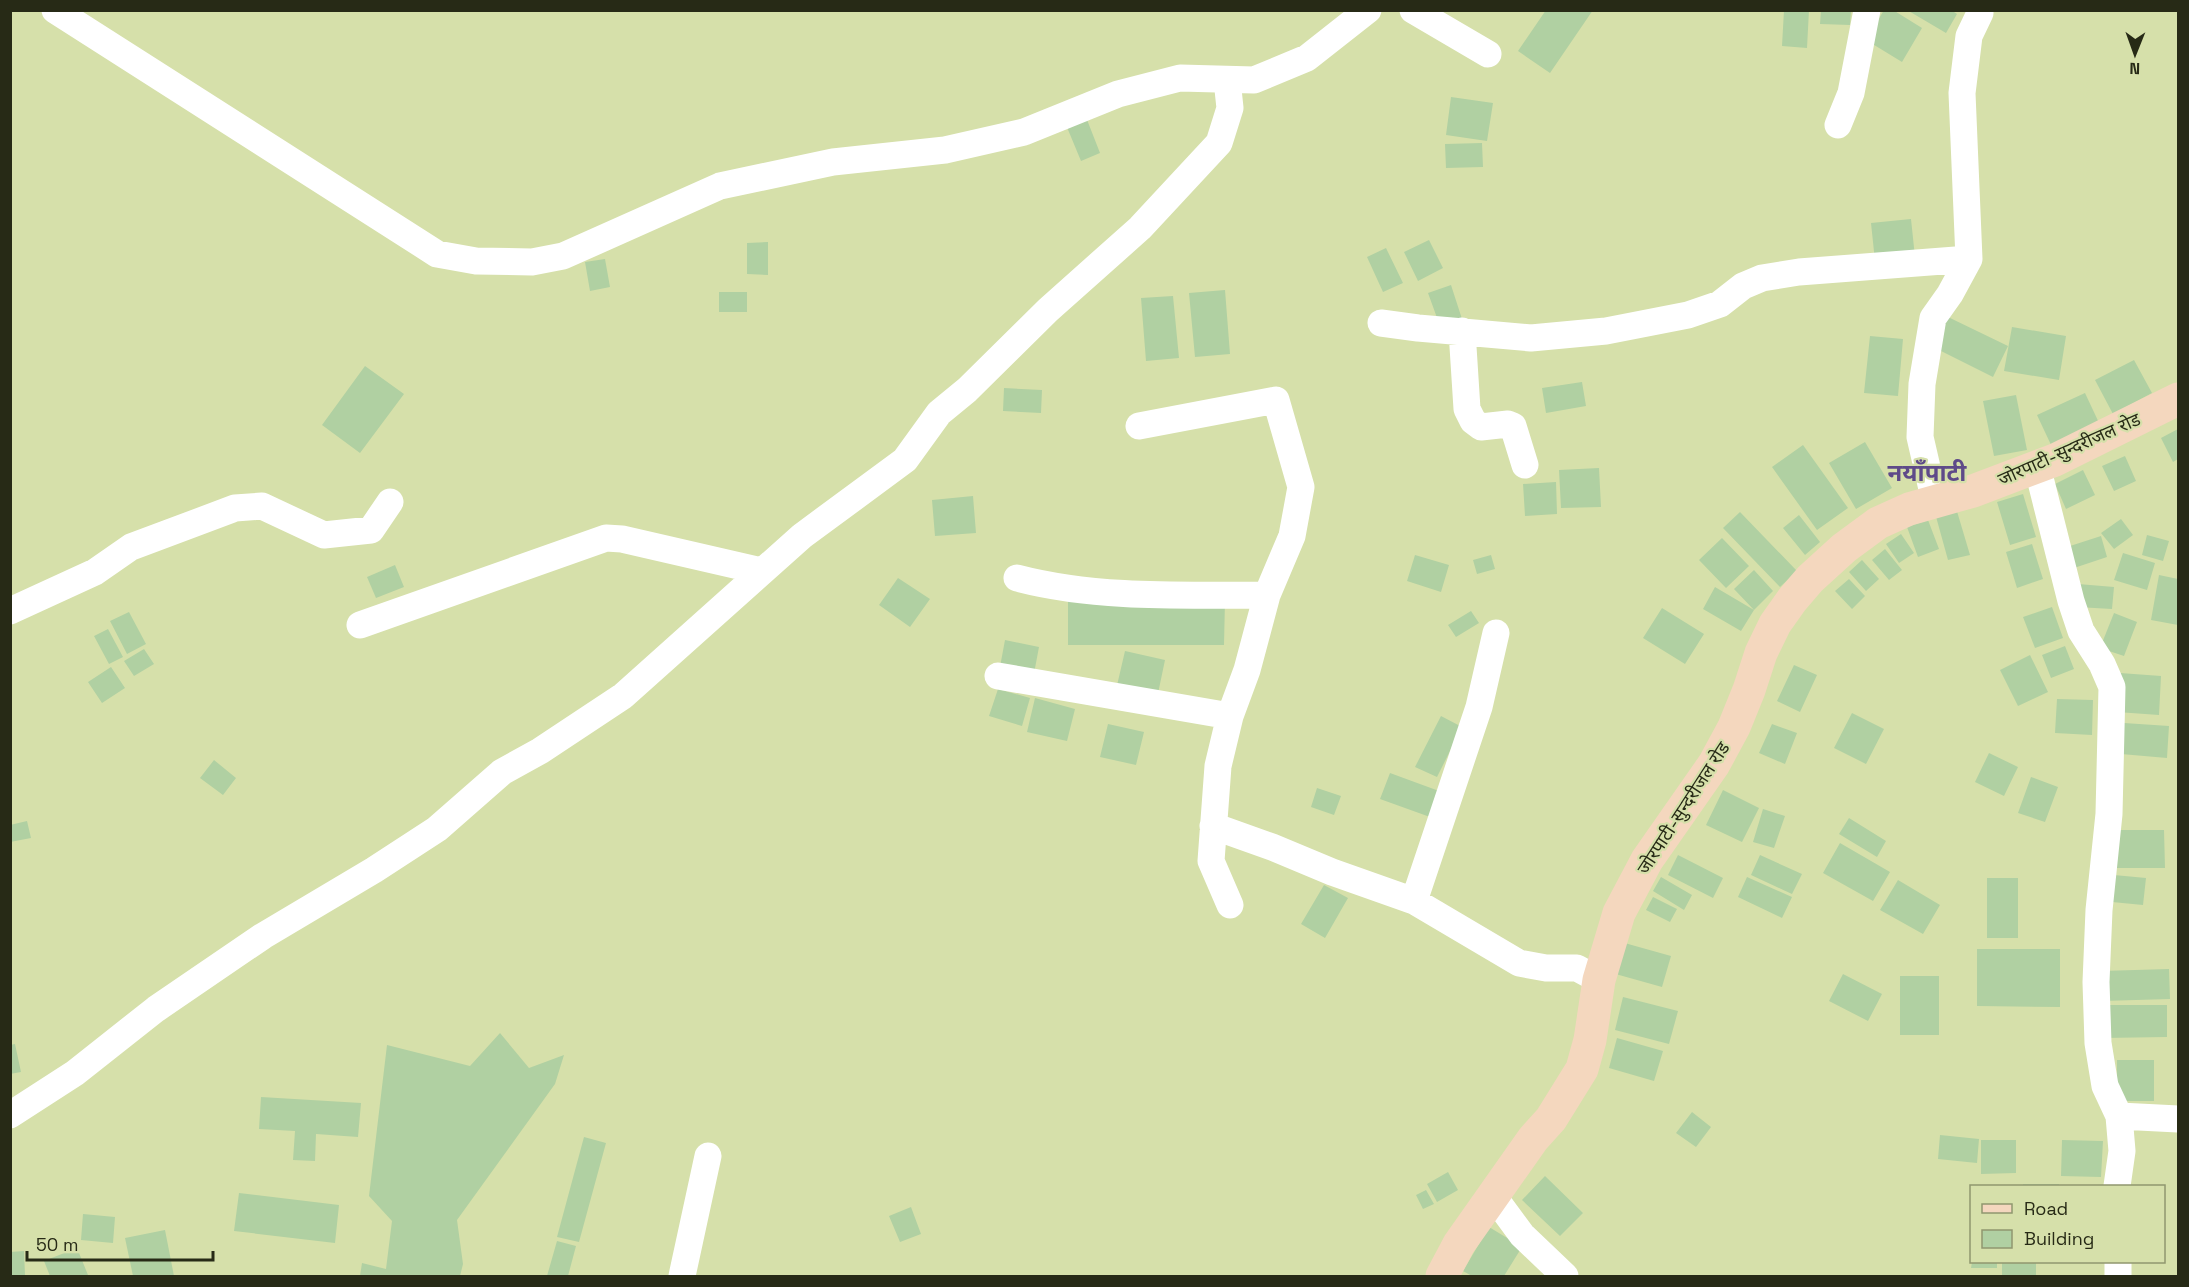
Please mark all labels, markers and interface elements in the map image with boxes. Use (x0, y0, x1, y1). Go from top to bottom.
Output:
north arrow (2105, 24, 2165, 84)
text: N (2129, 58, 2140, 79)
street label: जोरपाटी-सुन्दरीजल रोड (1994, 407, 2144, 492)
district label: नयाँपाटी (1888, 457, 1967, 488)
street label: जोरपाटी-सुन्दरीजल रोड (1632, 737, 1735, 879)
legend (1970, 1185, 2165, 1263)
text: Road (2024, 1197, 2068, 1220)
scale bar (27, 1224, 213, 1262)
text: Building (2024, 1227, 2094, 1250)
text: 50 m (36, 1233, 78, 1256)

